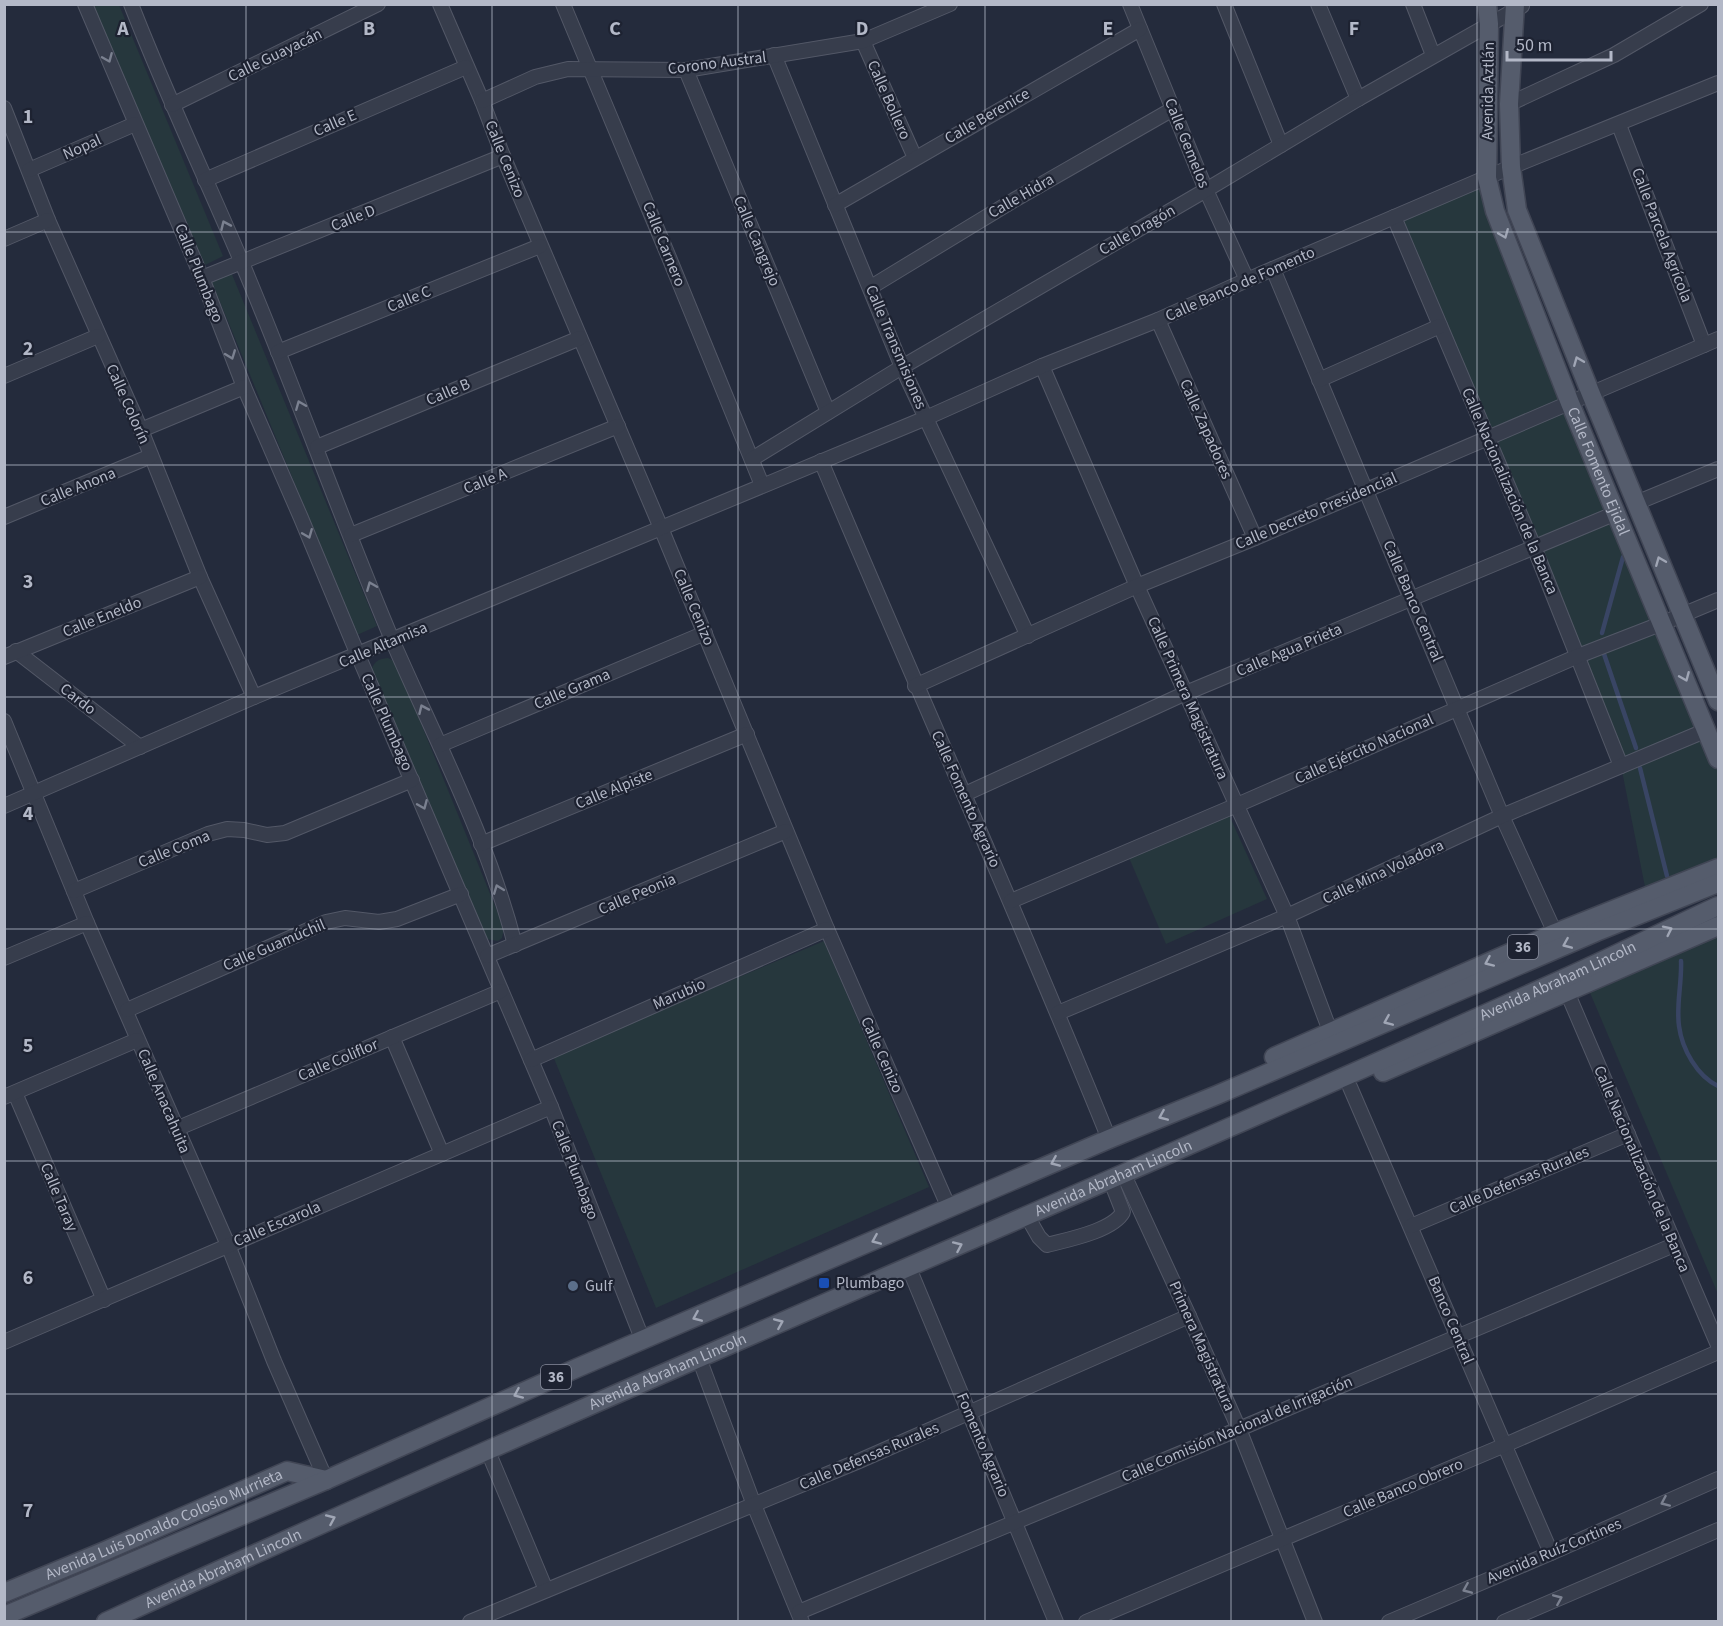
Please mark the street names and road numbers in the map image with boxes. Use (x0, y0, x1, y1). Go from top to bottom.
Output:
street label: Calle Guayacán (224, 23, 326, 87)
street label: Avenida Aztlán (1476, 42, 1500, 140)
street label: Corono Austral (667, 46, 767, 80)
street label: Calle Bollero (862, 57, 916, 143)
street label: Calle Berenice (940, 83, 1034, 149)
street label: Calle Gemelos (1159, 95, 1215, 191)
street label: Calle E (310, 104, 360, 142)
street label: Calle Cenizo (480, 117, 530, 201)
street label: Nopal (59, 129, 105, 165)
street label: Calle Parcela Agrícola (1626, 165, 1698, 305)
street label: Calle Hidra (984, 168, 1058, 224)
street label: Calle Cangrejo (728, 192, 786, 290)
street label: Calle Carnero (637, 198, 691, 290)
street label: Calle D (327, 199, 379, 237)
street label: Calle Dragón (1095, 199, 1179, 261)
street label: Calle Plumbago (169, 220, 229, 326)
street label: Calle Banco de Fomento (1162, 241, 1318, 327)
street label: Calle C (384, 280, 434, 318)
street label: Calle Transmisiones (860, 282, 932, 413)
street label: Calle Colorín (101, 361, 155, 447)
street label: Calle B (423, 373, 473, 411)
street label: Calle Zapadores (1174, 376, 1238, 483)
street label: Calle Nacionalización de la Banca (1456, 384, 1564, 598)
street label: Calle Fomento Ejidal (1562, 404, 1635, 539)
street label: Calle Anona (37, 462, 119, 512)
street label: Calle A (460, 462, 510, 500)
street label: Calle Decreto Presidencial (1232, 467, 1400, 555)
street label: Calle Banco Central (1377, 537, 1449, 665)
street label: Calle Cenizo (668, 565, 720, 649)
street label: Calle Eneldo (59, 591, 145, 643)
street label: Calle Primera Magistratura (1142, 613, 1234, 783)
street label: Calle Altamisa (335, 616, 431, 674)
street label: Calle Agua Prieta (1233, 618, 1345, 682)
street label: Calle Grama (530, 663, 614, 715)
street label: Calle Plumbago (356, 670, 418, 774)
street label: Cardo (55, 678, 101, 720)
street label: Calle Ejército Nacional (1291, 709, 1437, 789)
street label: Calle Fomento Agrario (926, 727, 1006, 871)
street label: Calle Alpiste (572, 763, 656, 814)
street label: Calle Coma (135, 825, 213, 873)
street label: Calle Mina Voladora (1319, 834, 1447, 910)
street label: Calle Peonia (595, 868, 679, 920)
street label: Calle Guamúchil (219, 914, 329, 976)
road number: 36 (1508, 935, 1538, 959)
street label: Avenida Abraham Lincoln (1476, 936, 1640, 1026)
street label: Marubio (649, 973, 709, 1015)
street label: Calle Cenizo (855, 1013, 909, 1097)
street label: Calle Coliflor (294, 1033, 382, 1087)
street label: Calle Anacahuita (132, 1045, 196, 1157)
street label: Calle Nacionalización de la Banca (1588, 1062, 1696, 1276)
street label: Calle Plumbago (546, 1117, 604, 1223)
street label: Avenida Abraham Lincoln (1031, 1134, 1196, 1222)
street label: Calle Defensas Rurales (1446, 1140, 1593, 1219)
street label: Calle Taray (35, 1159, 84, 1235)
street label: Calle Escarola (230, 1196, 324, 1252)
street label: Banco Central (1423, 1273, 1479, 1367)
street label: Primera Magistratura (1163, 1278, 1241, 1414)
street label: Avenida Abraham Lincoln (585, 1328, 750, 1416)
road number: 36 (541, 1365, 571, 1389)
street label: Calle Comisión Nacional de Irrigación (1118, 1370, 1356, 1488)
street label: Fomento Agrario (951, 1389, 1015, 1501)
street label: Calle Defensas Rurales (796, 1416, 943, 1495)
street label: Calle Banco Obrero (1340, 1453, 1466, 1523)
street label: Avenida Luis Donaldo Colosio Murrieta (42, 1463, 286, 1586)
street label: Avenida Ruíz Cortines (1483, 1513, 1625, 1589)
street label: Avenida Abraham Lincoln (141, 1523, 305, 1614)

